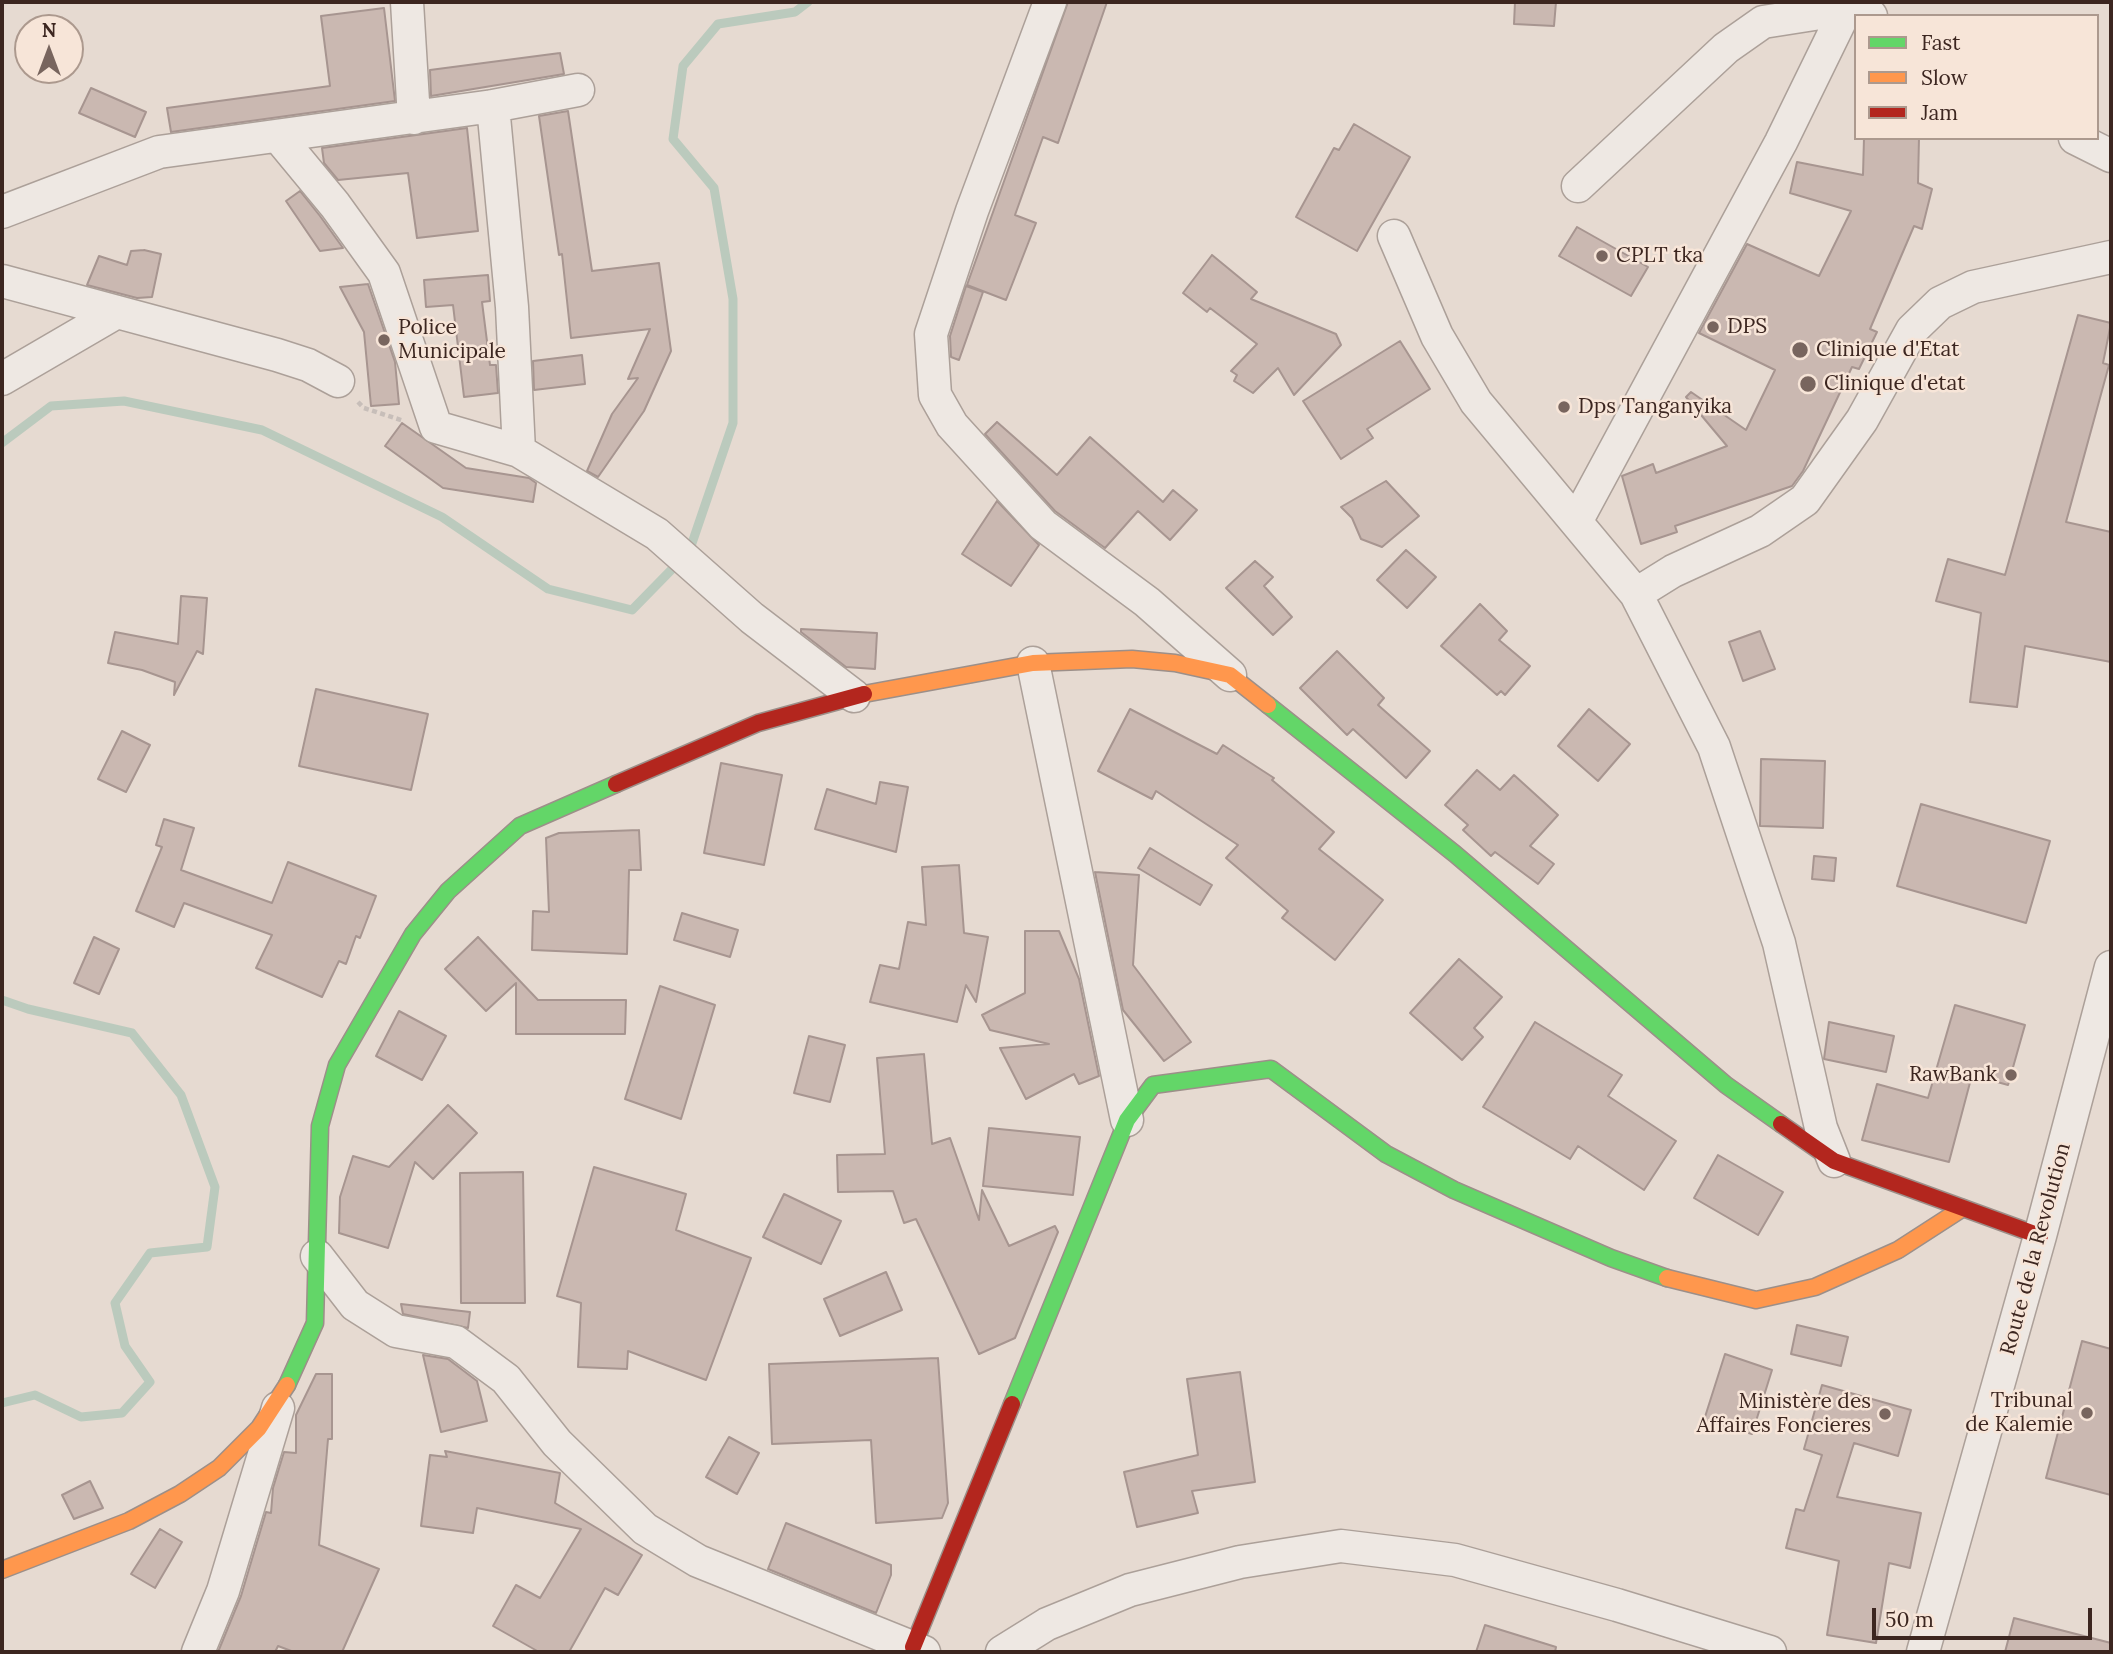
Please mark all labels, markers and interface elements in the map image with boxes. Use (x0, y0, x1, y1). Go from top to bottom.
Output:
north arrow (14, 14, 84, 84)
legend (1854, 14, 2099, 140)
text: N (42, 18, 56, 42)
text: Fast (1921, 29, 1960, 56)
text: Slow (1921, 64, 1968, 91)
text: Jam (1921, 99, 1958, 126)
place label: CPLT tka (1616, 243, 1703, 269)
marker: CPLT tka (1594, 248, 1610, 264)
place label: DPS (1727, 314, 1767, 340)
place label: Police Municipale (398, 315, 506, 365)
marker: DPS (1705, 319, 1721, 335)
marker: Police Municipale (376, 332, 392, 348)
place label: Clinique d'Etat (1816, 337, 1959, 363)
marker: Clinique d'Etat (1790, 340, 1810, 360)
place label: Clinique d'etat (1824, 371, 1965, 397)
marker: Clinique d'etat (1798, 374, 1818, 394)
place label: Dps Tanganyika (1578, 394, 1732, 420)
marker: Dps Tanganyika (1556, 399, 1572, 415)
place label: RawBank (1909, 1062, 1997, 1088)
marker: RawBank (2003, 1067, 2019, 1083)
street label: Route de la Revolution (1996, 1140, 2076, 1358)
place label: Tribunal de Kalemie (1965, 1388, 2073, 1438)
place label: Ministère des Affaires Foncieres (1696, 1389, 1871, 1439)
marker: Tribunal de Kalemie (2079, 1405, 2095, 1421)
marker: Ministère des Affaires Foncieres (1877, 1406, 1893, 1422)
scale bar (1875, 1594, 2096, 1638)
text: 50 m (1885, 1606, 1934, 1633)

